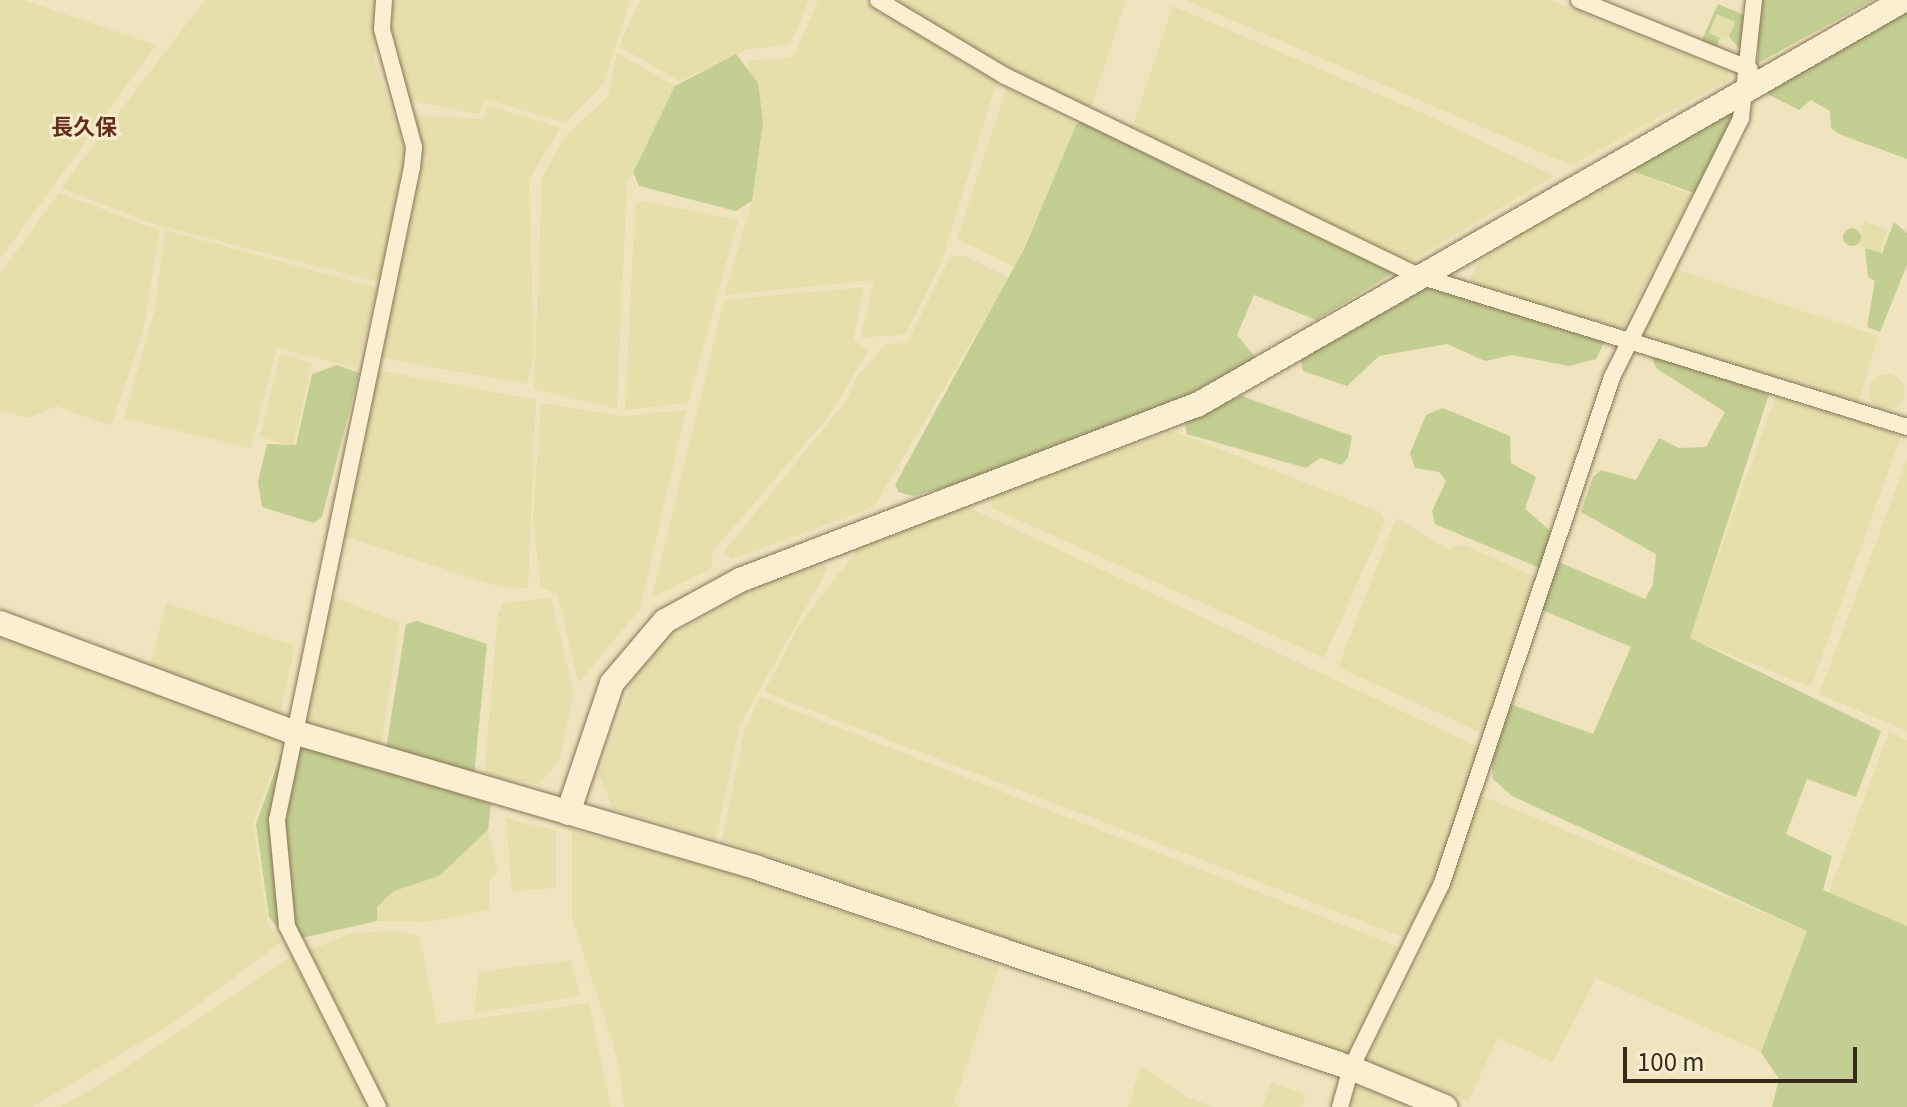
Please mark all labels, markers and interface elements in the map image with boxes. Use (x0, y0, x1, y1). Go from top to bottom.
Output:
district label: 長久保 (51, 113, 117, 139)
scale bar (1627, 1031, 1861, 1081)
text: 100 m (1637, 1043, 1705, 1078)

